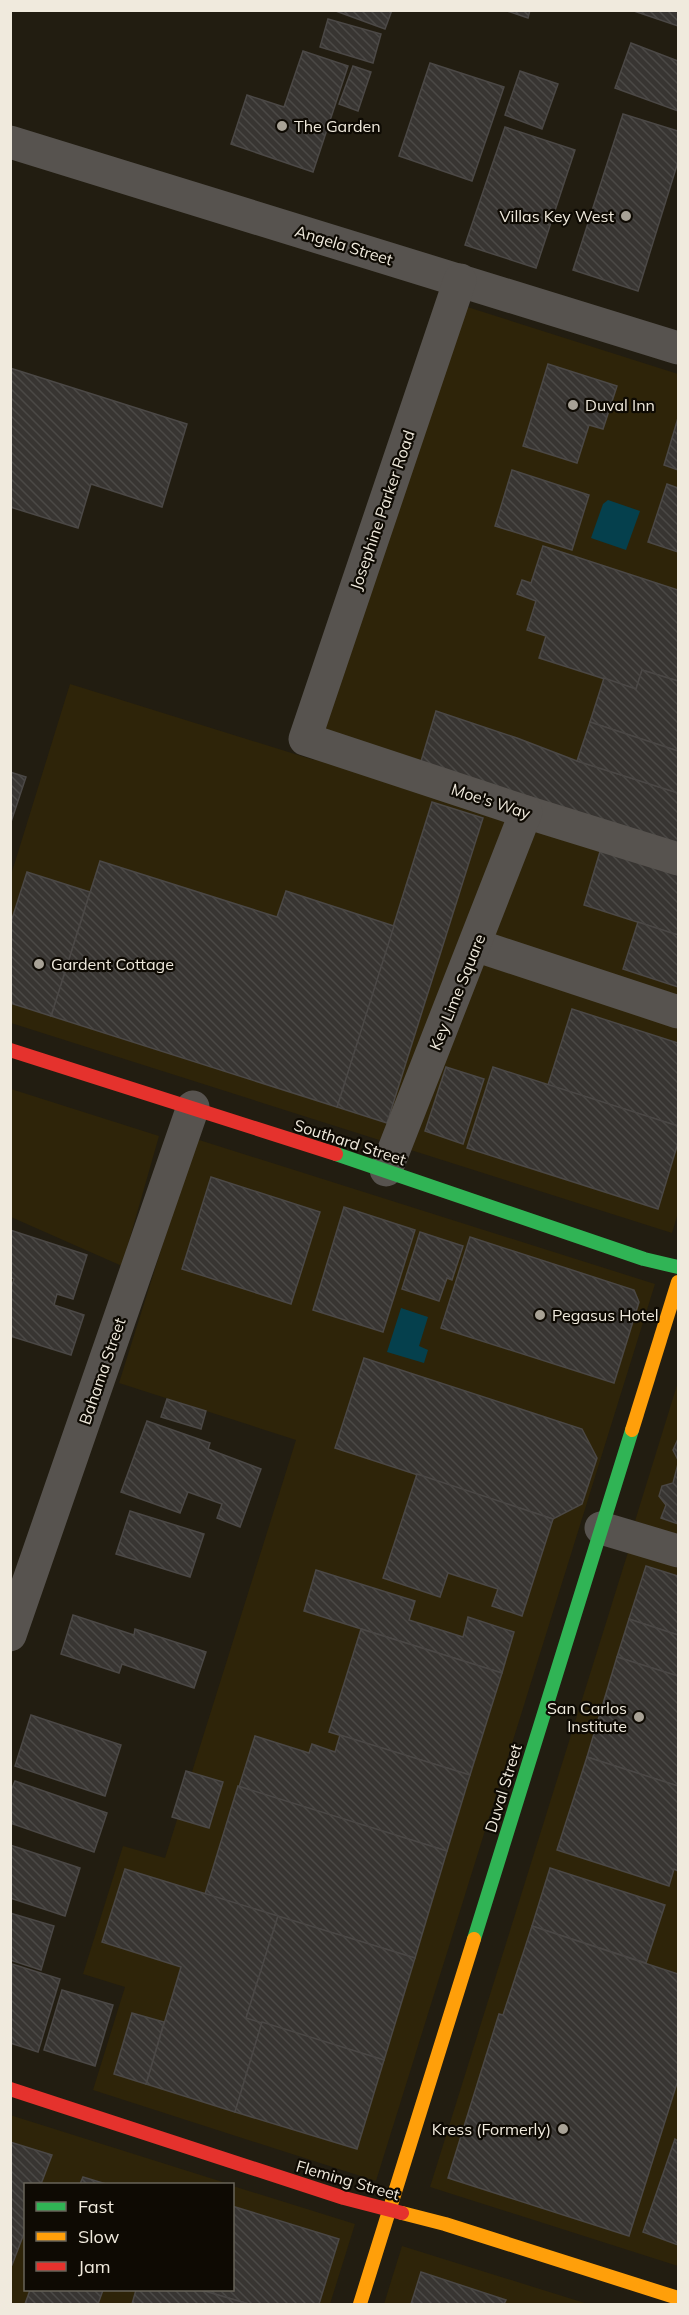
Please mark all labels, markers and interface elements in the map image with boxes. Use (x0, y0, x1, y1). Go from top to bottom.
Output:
place label: The Garden (294, 116, 381, 136)
marker: The Garden (275, 119, 289, 133)
place label: Villas Key West (499, 206, 614, 226)
marker: Villas Key West (619, 209, 633, 223)
street label: Angela Street (293, 221, 396, 269)
place label: Duval Inn (585, 395, 655, 415)
marker: Duval Inn (566, 398, 580, 412)
street label: Josephine Parker Road (345, 428, 419, 592)
street label: Moe's Way (449, 779, 534, 823)
street label: Key Lime Square (425, 931, 489, 1053)
place label: Gardent Cottage (51, 954, 174, 974)
marker: Gardent Cottage (32, 957, 46, 971)
street label: Southard Street (291, 1114, 409, 1170)
place label: Pegasus Hotel (552, 1305, 659, 1325)
marker: Pegasus Hotel (533, 1308, 547, 1322)
street label: Bahama Street (74, 1315, 130, 1427)
place label: San Carlos Institute (547, 1698, 627, 1736)
marker: San Carlos Institute (632, 1710, 646, 1724)
street label: Duval Street (480, 1741, 526, 1835)
place label: Kress (Formerly) (432, 2119, 551, 2139)
marker: Kress (Formerly) (556, 2122, 570, 2136)
street label: Fleming Street (294, 2156, 402, 2204)
legend (24, 2183, 234, 2291)
text: Fast (78, 2195, 114, 2218)
text: Slow (78, 2225, 120, 2248)
text: Jam (78, 2255, 111, 2278)

